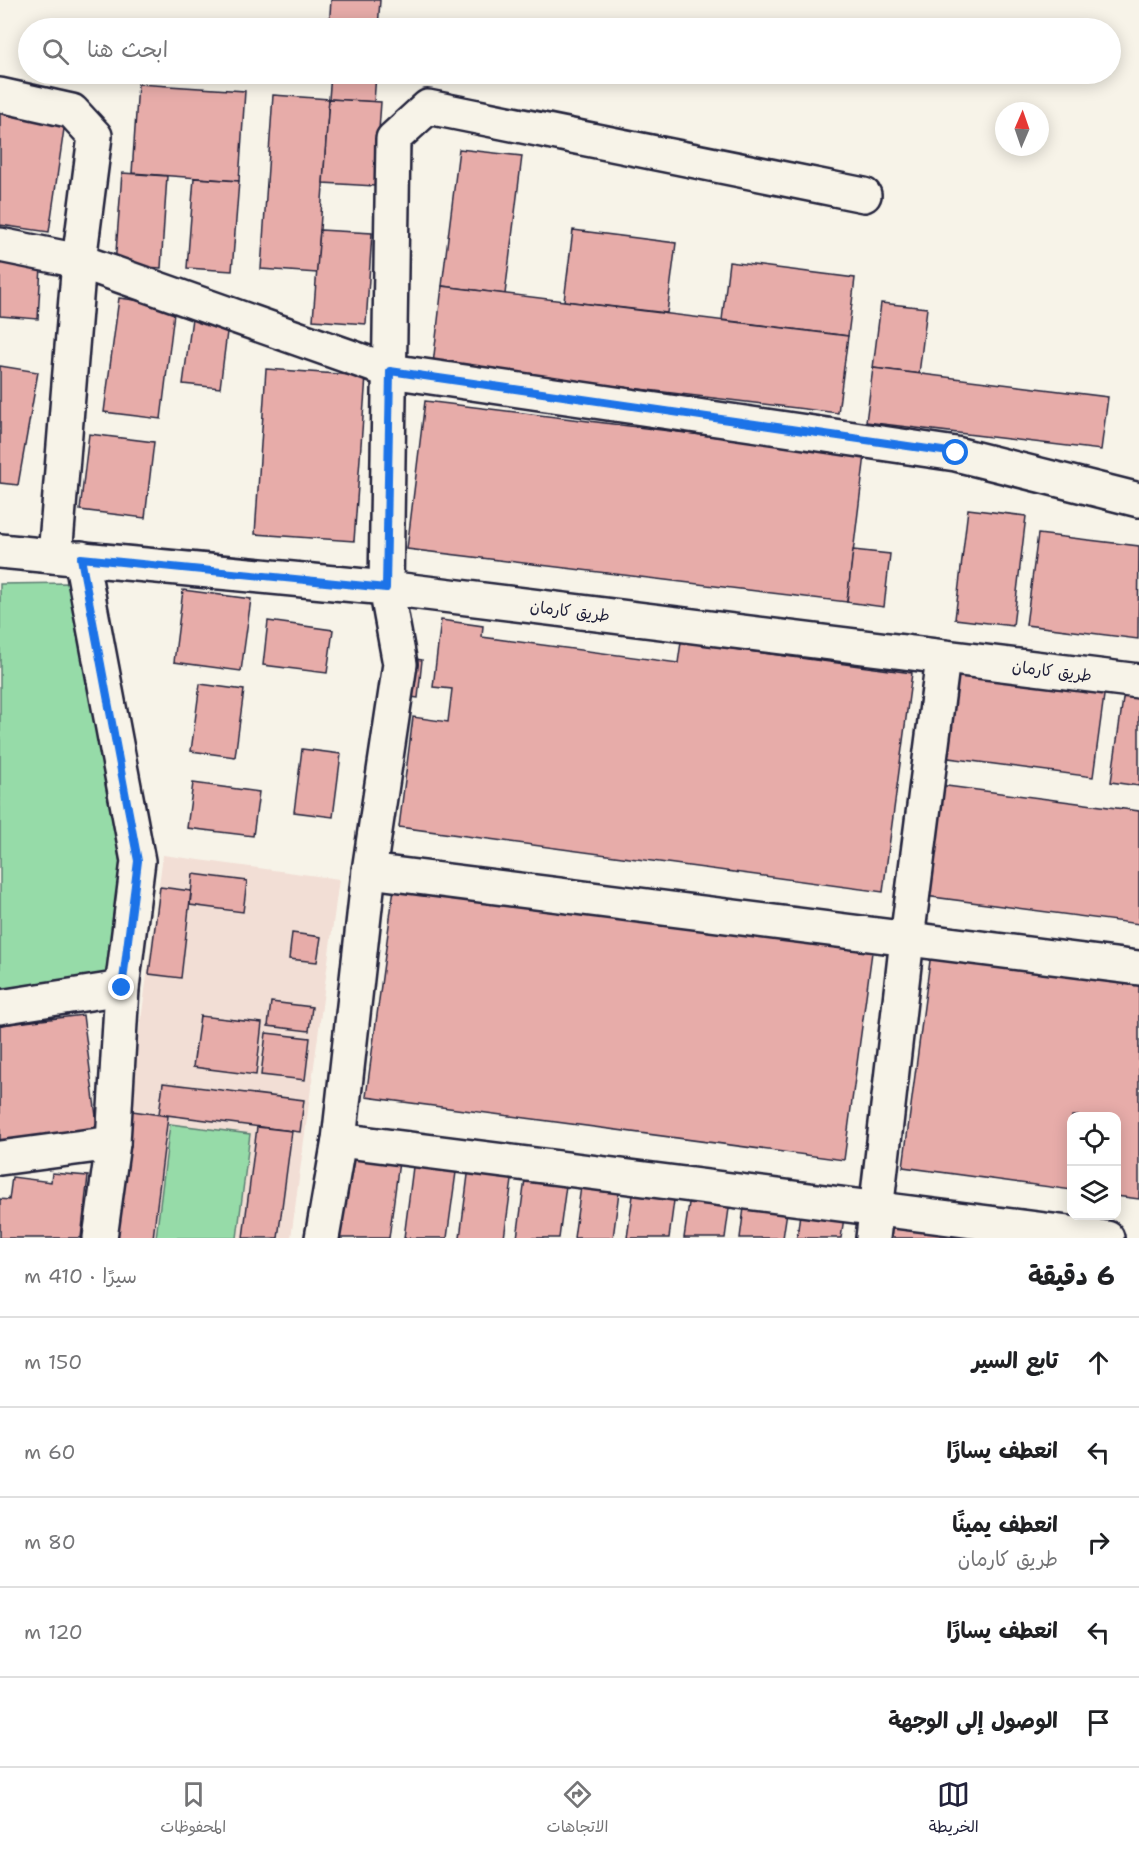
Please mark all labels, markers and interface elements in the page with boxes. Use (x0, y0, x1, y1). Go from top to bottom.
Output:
search box (18, 18, 1121, 84)
icon: search (39, 35, 72, 68)
text: ابحث هنا (87, 35, 168, 64)
north arrow (995, 102, 1049, 156)
route start (942, 439, 968, 465)
street label: طريق كارمان (529, 596, 611, 626)
street label: طريق كارمان (1011, 656, 1093, 686)
route end (108, 974, 134, 1000)
map controls (1067, 1112, 1121, 1220)
button: locate (1067, 1112, 1121, 1166)
button: layers (1067, 1166, 1121, 1220)
text: 6 دقيقة (1028, 1258, 1115, 1293)
text: سيرًا · 410 m (24, 1263, 137, 1289)
text: تابع السير (972, 1346, 1058, 1375)
icon: ahead (1082, 1346, 1115, 1379)
text: 150 m (24, 1349, 82, 1375)
text: انعطف يسارًا (946, 1436, 1058, 1465)
icon: left (1082, 1436, 1115, 1469)
text: 60 m (24, 1439, 76, 1465)
text: انعطف يمينًا (952, 1510, 1058, 1539)
icon: right (1082, 1526, 1115, 1559)
text: 80 m (24, 1529, 76, 1555)
text: طريق كارمان (958, 1546, 1058, 1572)
text: انعطف يسارًا (946, 1616, 1058, 1645)
icon: left (1082, 1616, 1115, 1649)
text: 120 m (24, 1619, 83, 1645)
text: الوصول إلى الوجهة (888, 1706, 1058, 1735)
icon: arrive (1082, 1706, 1115, 1739)
tab: المحفوظات (160, 1778, 226, 1841)
tab: الاتجاهات (547, 1778, 608, 1841)
tab: الخريطة (929, 1778, 979, 1841)

